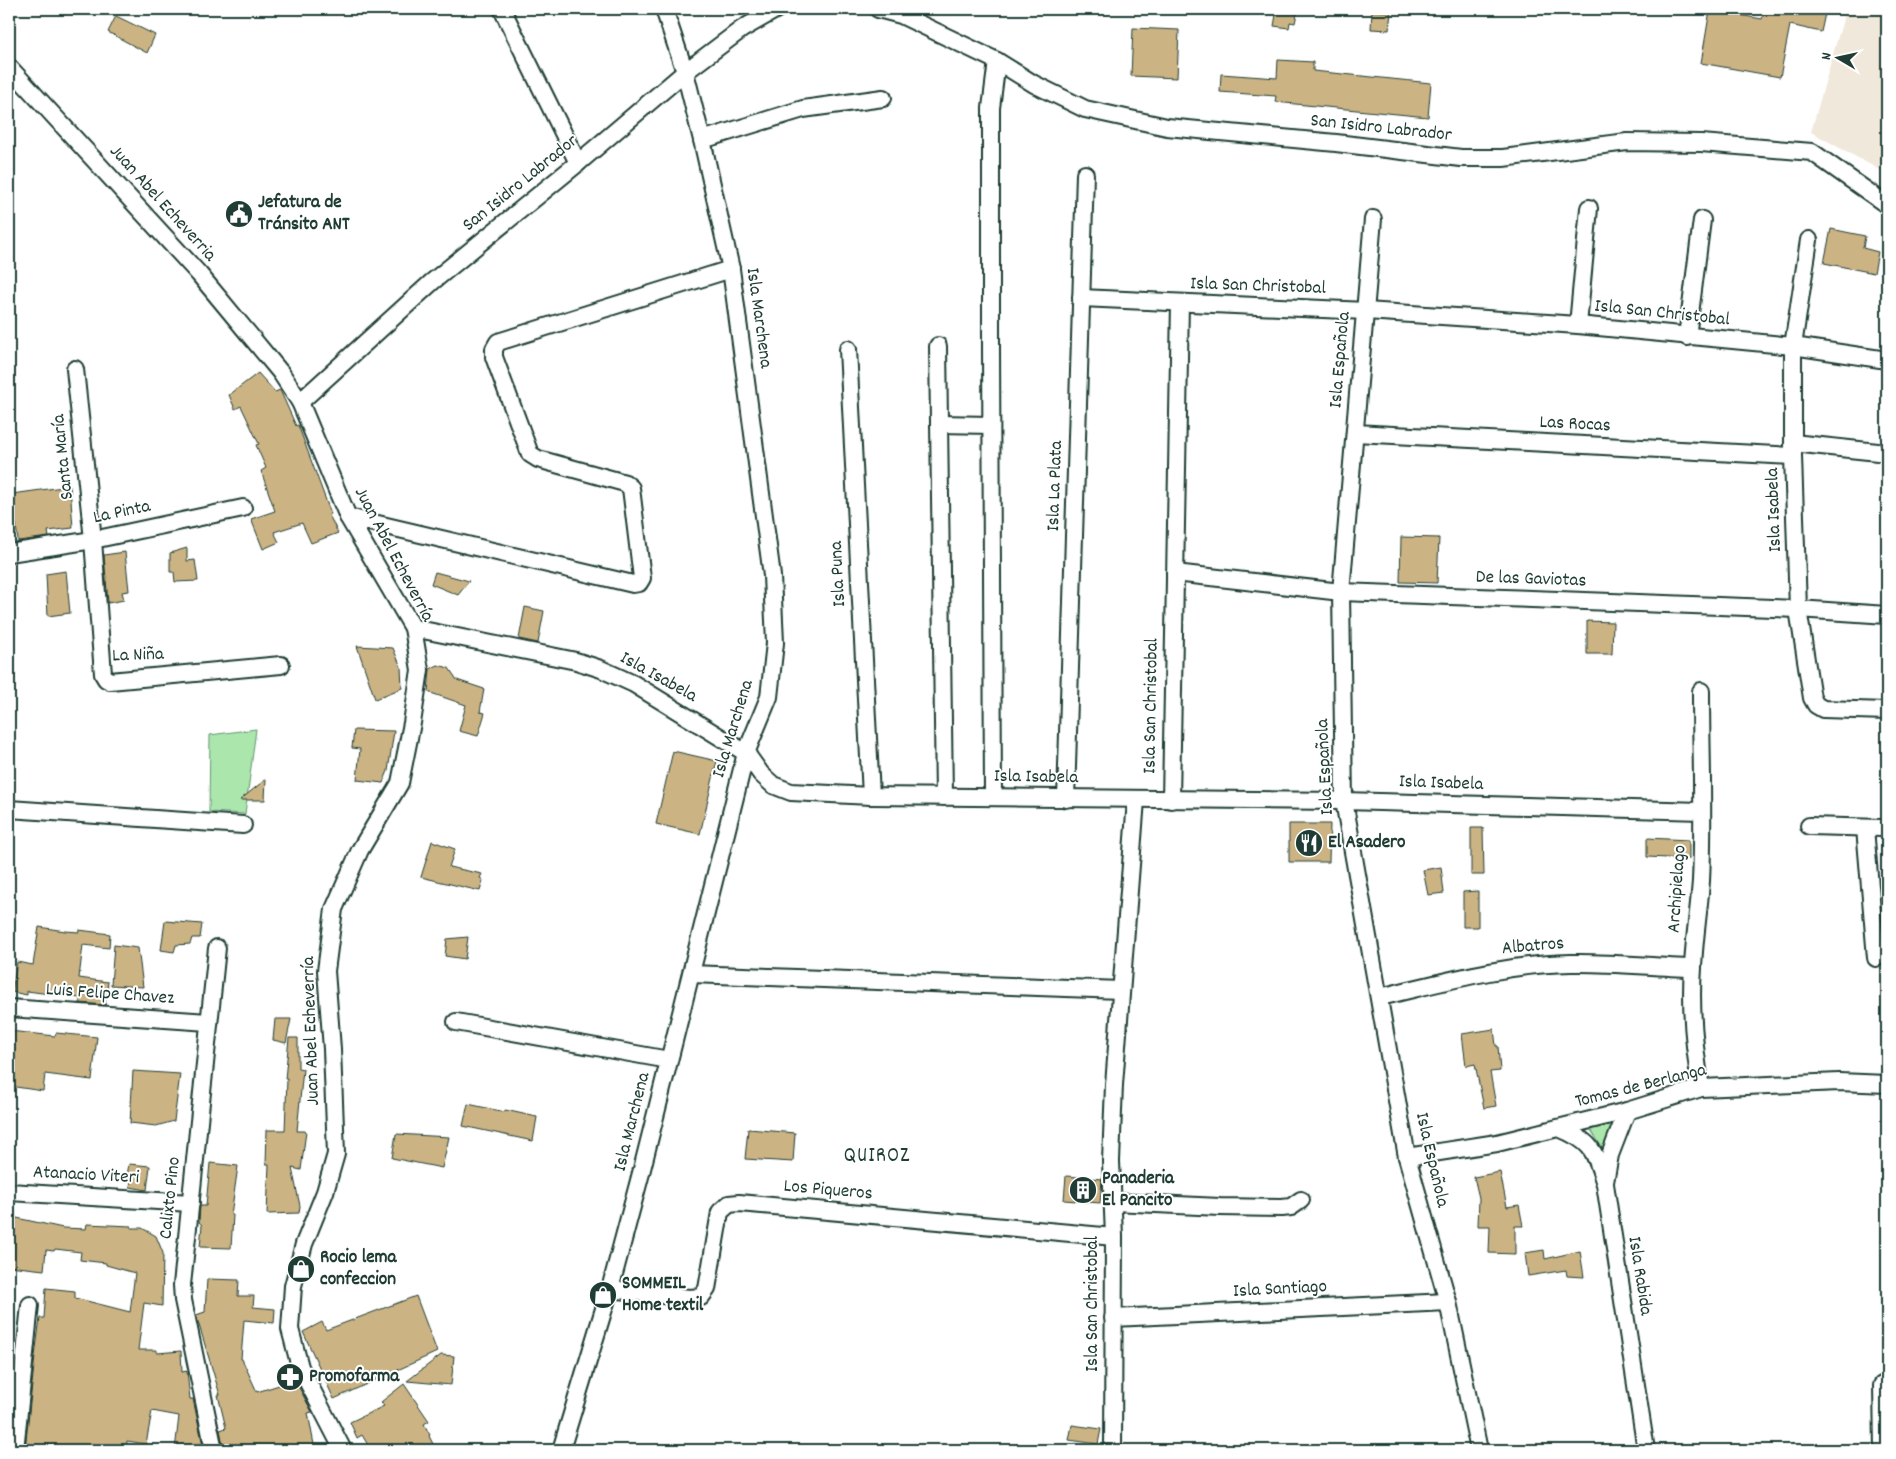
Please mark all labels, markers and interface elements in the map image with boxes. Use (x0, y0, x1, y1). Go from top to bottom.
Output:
north arrow (1814, 32, 1864, 82)
text: N (1817, 51, 1838, 61)
street label: San Isidro Labrador (1309, 108, 1453, 150)
street label: San Isidro Labrador (457, 129, 585, 239)
street label: Juan Abel Echeverria (102, 140, 223, 269)
place label: Jefatura de Tránsito ANT (258, 190, 350, 239)
public building icon: Jefatura de Tránsito ANT (224, 199, 254, 229)
street label: Isla Marchena (738, 266, 779, 371)
street label: Isla San Christobal (1190, 271, 1327, 303)
street label: Isla San Christobal (1593, 293, 1731, 335)
street label: Isla Española (1323, 310, 1359, 409)
street label: Las Rocas (1539, 410, 1611, 440)
street label: Santa María (46, 412, 82, 501)
street label: Isla La Plata (1041, 439, 1071, 532)
street label: Isla Isabela (1760, 466, 1790, 553)
street label: Juan Abel Echeverría (346, 483, 440, 628)
street label: La Pinta (91, 494, 154, 532)
street label: Isla Puna (824, 539, 854, 608)
street label: De las Gaviotas (1475, 565, 1587, 595)
street label: Isla San Christobal (1137, 637, 1167, 774)
street label: La Niña (112, 642, 165, 670)
street label: Isla Isabela (615, 646, 702, 711)
street label: Isla Marchena (706, 676, 762, 781)
street label: Isla Española (1310, 717, 1342, 816)
street label: Isla Isabela (994, 764, 1080, 792)
street label: Isla Isabela (1398, 769, 1485, 799)
restaurant icon: El Asadero (1294, 828, 1324, 858)
place label: El Asadero (1328, 830, 1406, 857)
street label: Archipielago (1661, 844, 1695, 934)
street label: Albatros (1501, 931, 1565, 963)
street label: Juan Abel Echeverría (296, 955, 328, 1106)
street label: Luis Felipe Chavez (45, 977, 175, 1013)
street label: Tomas de Berlanga (1573, 1057, 1710, 1116)
street label: Isla Marchena (608, 1069, 659, 1174)
street label: Isla Española (1407, 1110, 1455, 1211)
district label: QUIROZ (844, 1142, 910, 1172)
street label: Calixto Pino (153, 1156, 189, 1240)
street label: Atanacio Viteri (32, 1160, 140, 1192)
place label: Panaderia El Pancito (1102, 1166, 1175, 1215)
street label: Los Piqueros (782, 1174, 874, 1208)
building icon: Panaderia El Pancito (1068, 1175, 1098, 1205)
street label: Isla Rabida (1619, 1235, 1659, 1318)
street label: Isla San Christobal (1080, 1236, 1107, 1372)
place label: Rocio lema confeccion (320, 1245, 398, 1294)
shop icon: Rocio lema confeccion (286, 1254, 316, 1284)
place label: SOMMEIL Home textil (622, 1271, 704, 1320)
street label: Isla Santiago (1232, 1274, 1328, 1306)
shop icon: SOMMEIL Home textil (588, 1280, 618, 1310)
pharmacy icon: Promofarma (275, 1362, 305, 1392)
place label: Promofarma (309, 1364, 400, 1391)

